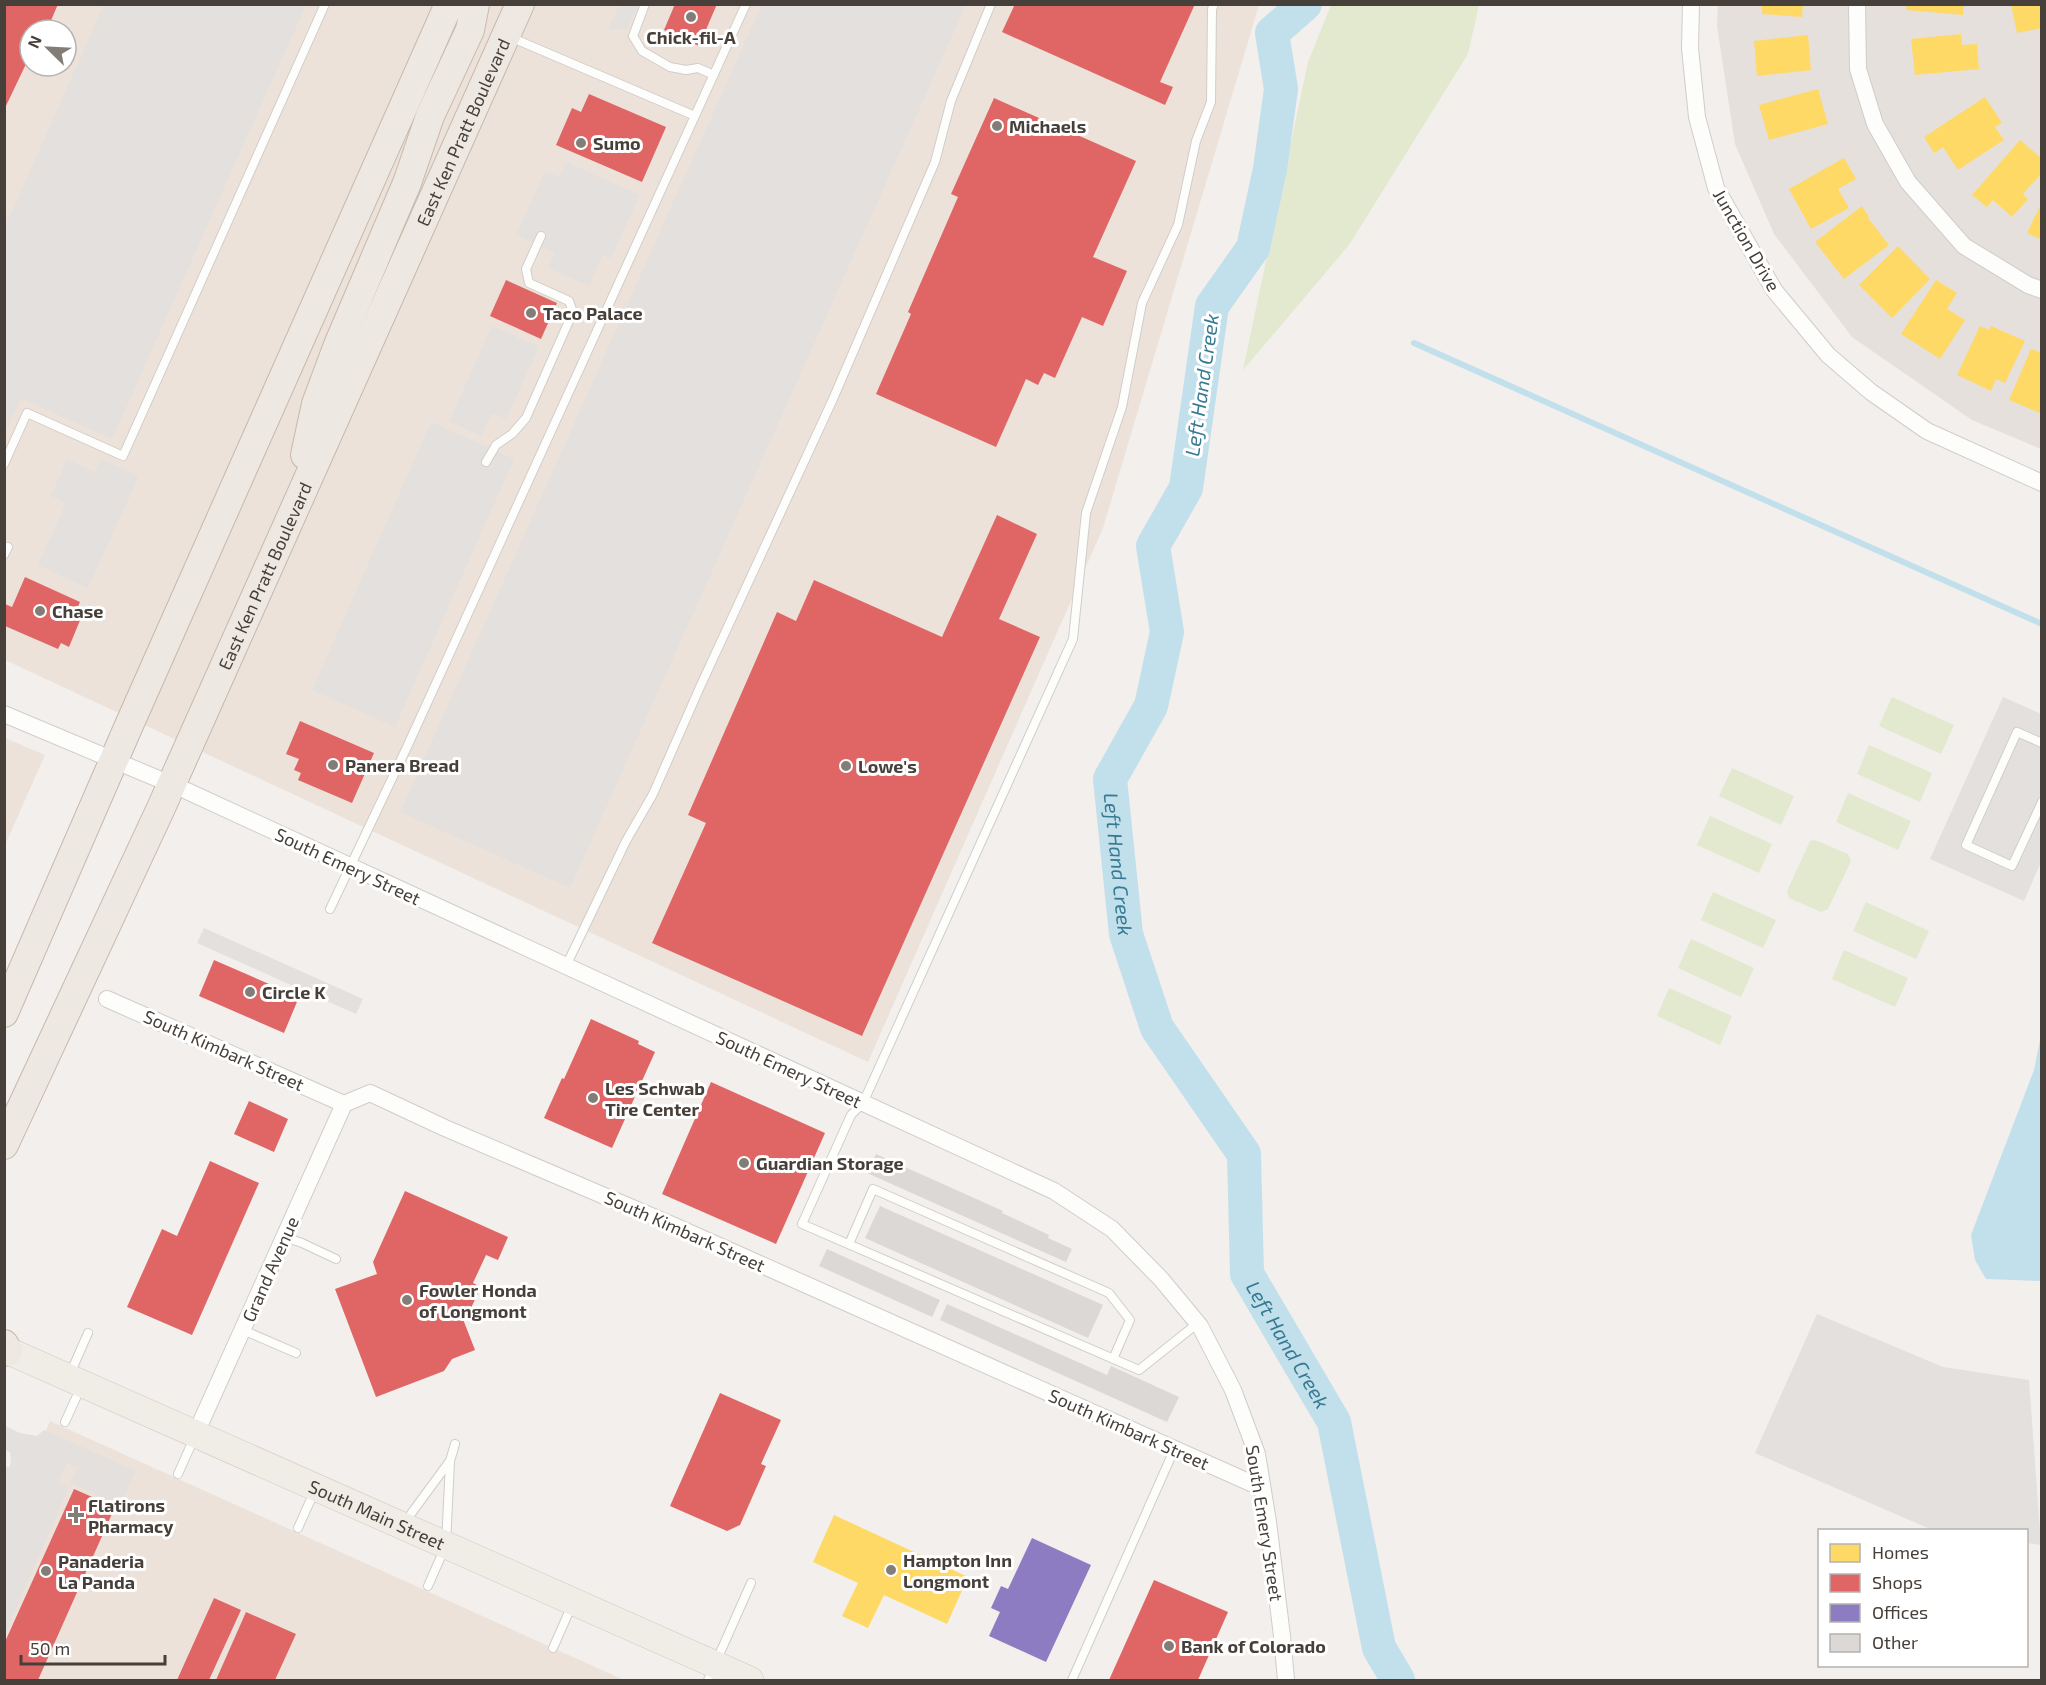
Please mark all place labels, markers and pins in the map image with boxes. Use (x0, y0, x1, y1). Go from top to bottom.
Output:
marker: Chick-fil-A (684, 10, 698, 24)
place label: Chick-fil-A (646, 26, 736, 48)
place label: Michaels (1009, 115, 1086, 137)
marker: Michaels (990, 119, 1004, 133)
place label: Sumo (593, 132, 641, 154)
marker: Sumo (574, 136, 588, 150)
place label: Taco Palace (543, 302, 643, 324)
marker: Taco Palace (524, 306, 538, 320)
place label: Chase (52, 600, 103, 622)
marker: Chase (33, 604, 47, 618)
place label: Panera Bread (345, 754, 459, 776)
place label: Lowe's (858, 755, 917, 777)
marker: Panera Bread (326, 758, 340, 772)
marker: Lowe's (839, 759, 853, 773)
place label: Circle K (262, 981, 326, 1003)
marker: Circle K (243, 985, 257, 999)
place label: Les Schwab Tire Center (605, 1077, 705, 1120)
marker: Les Schwab Tire Center (586, 1091, 600, 1105)
place label: Guardian Storage (756, 1152, 904, 1174)
marker: Guardian Storage (737, 1156, 751, 1170)
place label: Fowler Honda of Longmont (419, 1279, 537, 1322)
marker: Fowler Honda of Longmont (400, 1293, 414, 1307)
place label: Flatirons Pharmacy (88, 1494, 174, 1537)
marker: Flatirons Pharmacy (69, 1508, 83, 1522)
place label: Hampton Inn Longmont (903, 1549, 1012, 1592)
place label: Panaderia La Panda (58, 1550, 144, 1593)
marker: Hampton Inn Longmont (884, 1563, 898, 1577)
marker: Panaderia La Panda (39, 1564, 53, 1578)
place label: Bank of Colorado (1181, 1635, 1326, 1657)
marker: Bank of Colorado (1162, 1639, 1176, 1653)

